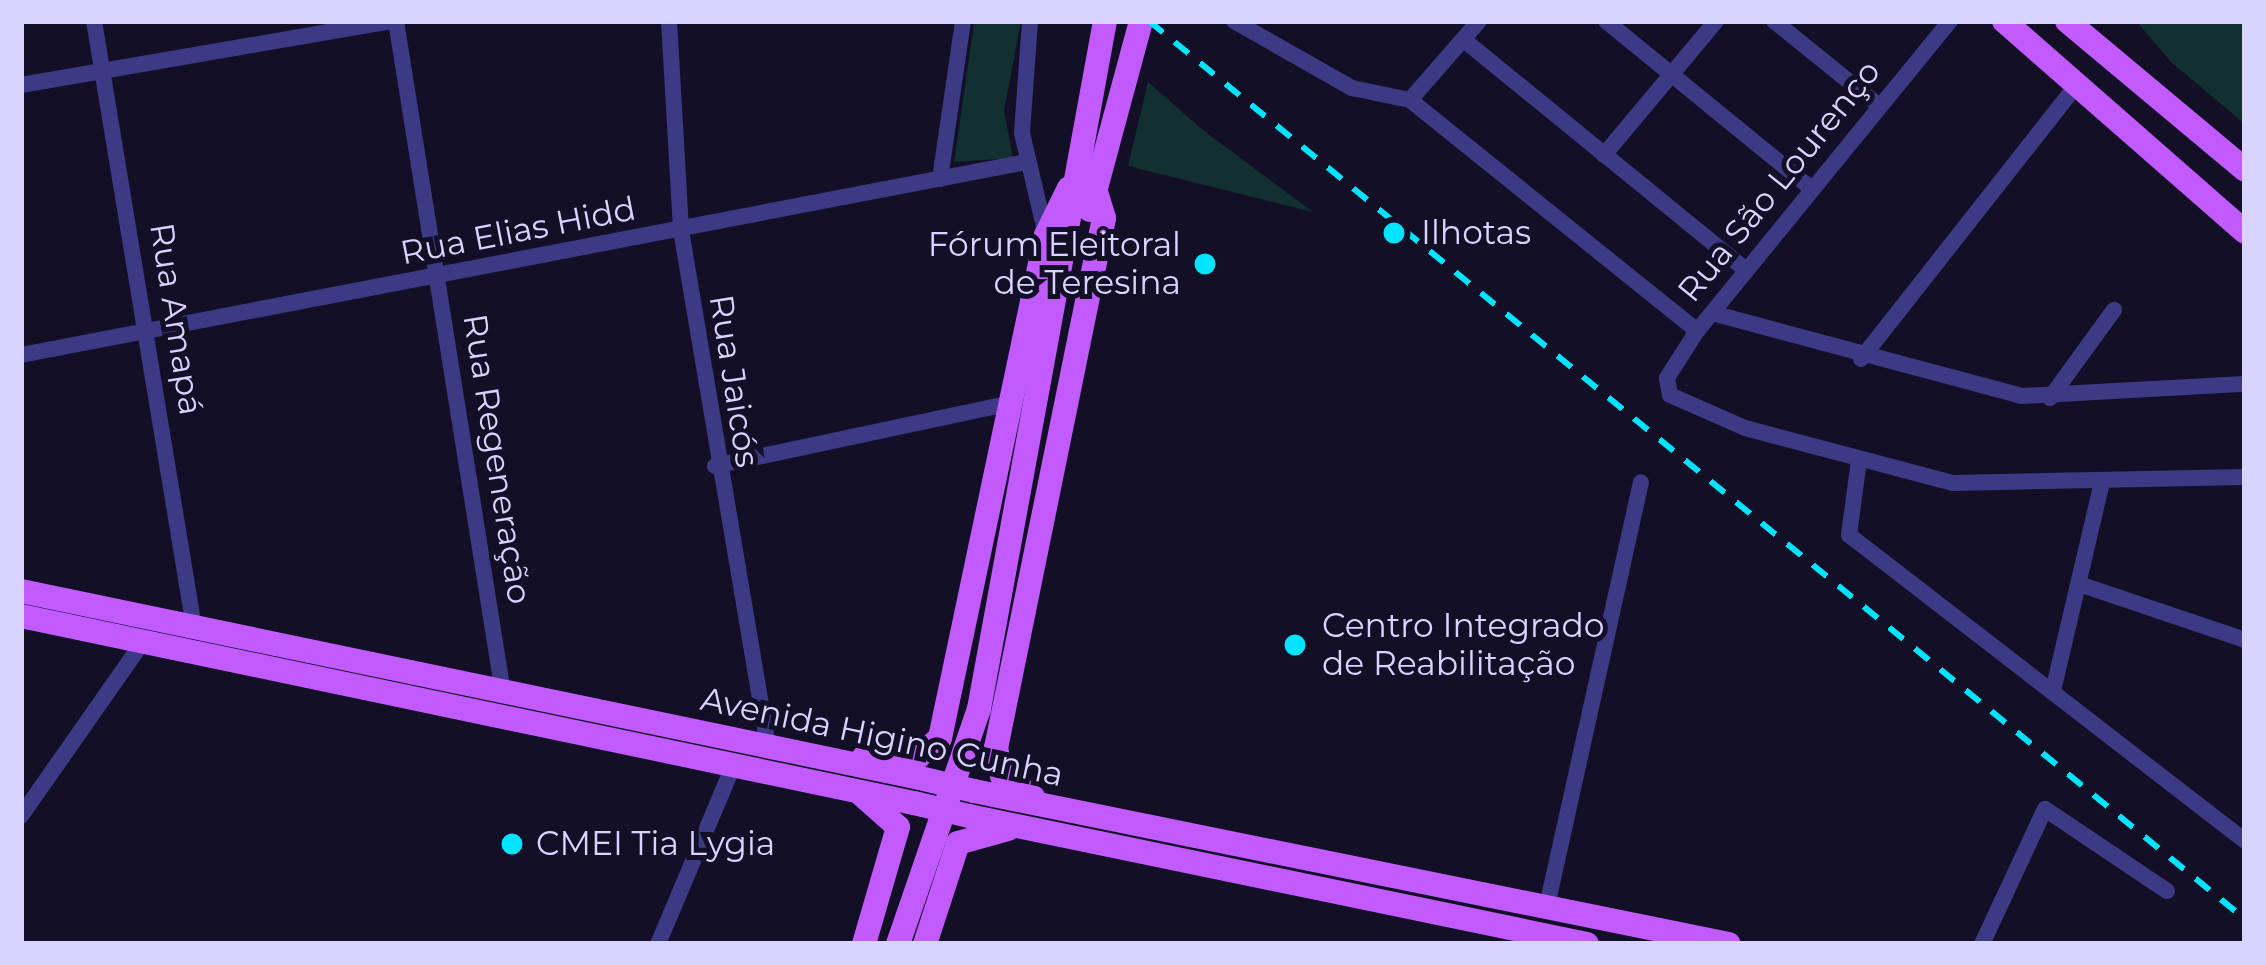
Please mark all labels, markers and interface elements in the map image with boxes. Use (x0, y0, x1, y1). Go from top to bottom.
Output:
street label: Rua São Lourenço (1669, 52, 1889, 310)
street label: Rua Elias Hidd (397, 189, 639, 273)
place label: Ilhotas (1421, 213, 1531, 253)
marker: Ilhotas (1378, 217, 1410, 249)
street label: Rua Amapá (141, 220, 211, 418)
place label: Fórum Eleitoral de Teresina (928, 225, 1181, 303)
marker: Fórum Eleitoral de Teresina (1192, 251, 1218, 277)
street label: Rua Jaicós (701, 292, 767, 470)
street label: Rua Regeneração (455, 311, 539, 607)
place label: Centro Integrado de Reabilitação (1322, 606, 1604, 684)
marker: Centro Integrado de Reabilitação (1279, 629, 1311, 661)
street label: Avenida Higino Cunha (697, 679, 1067, 795)
place label: CMEI Tia Lygia (536, 824, 775, 864)
marker: CMEI Tia Lygia (499, 831, 525, 857)

